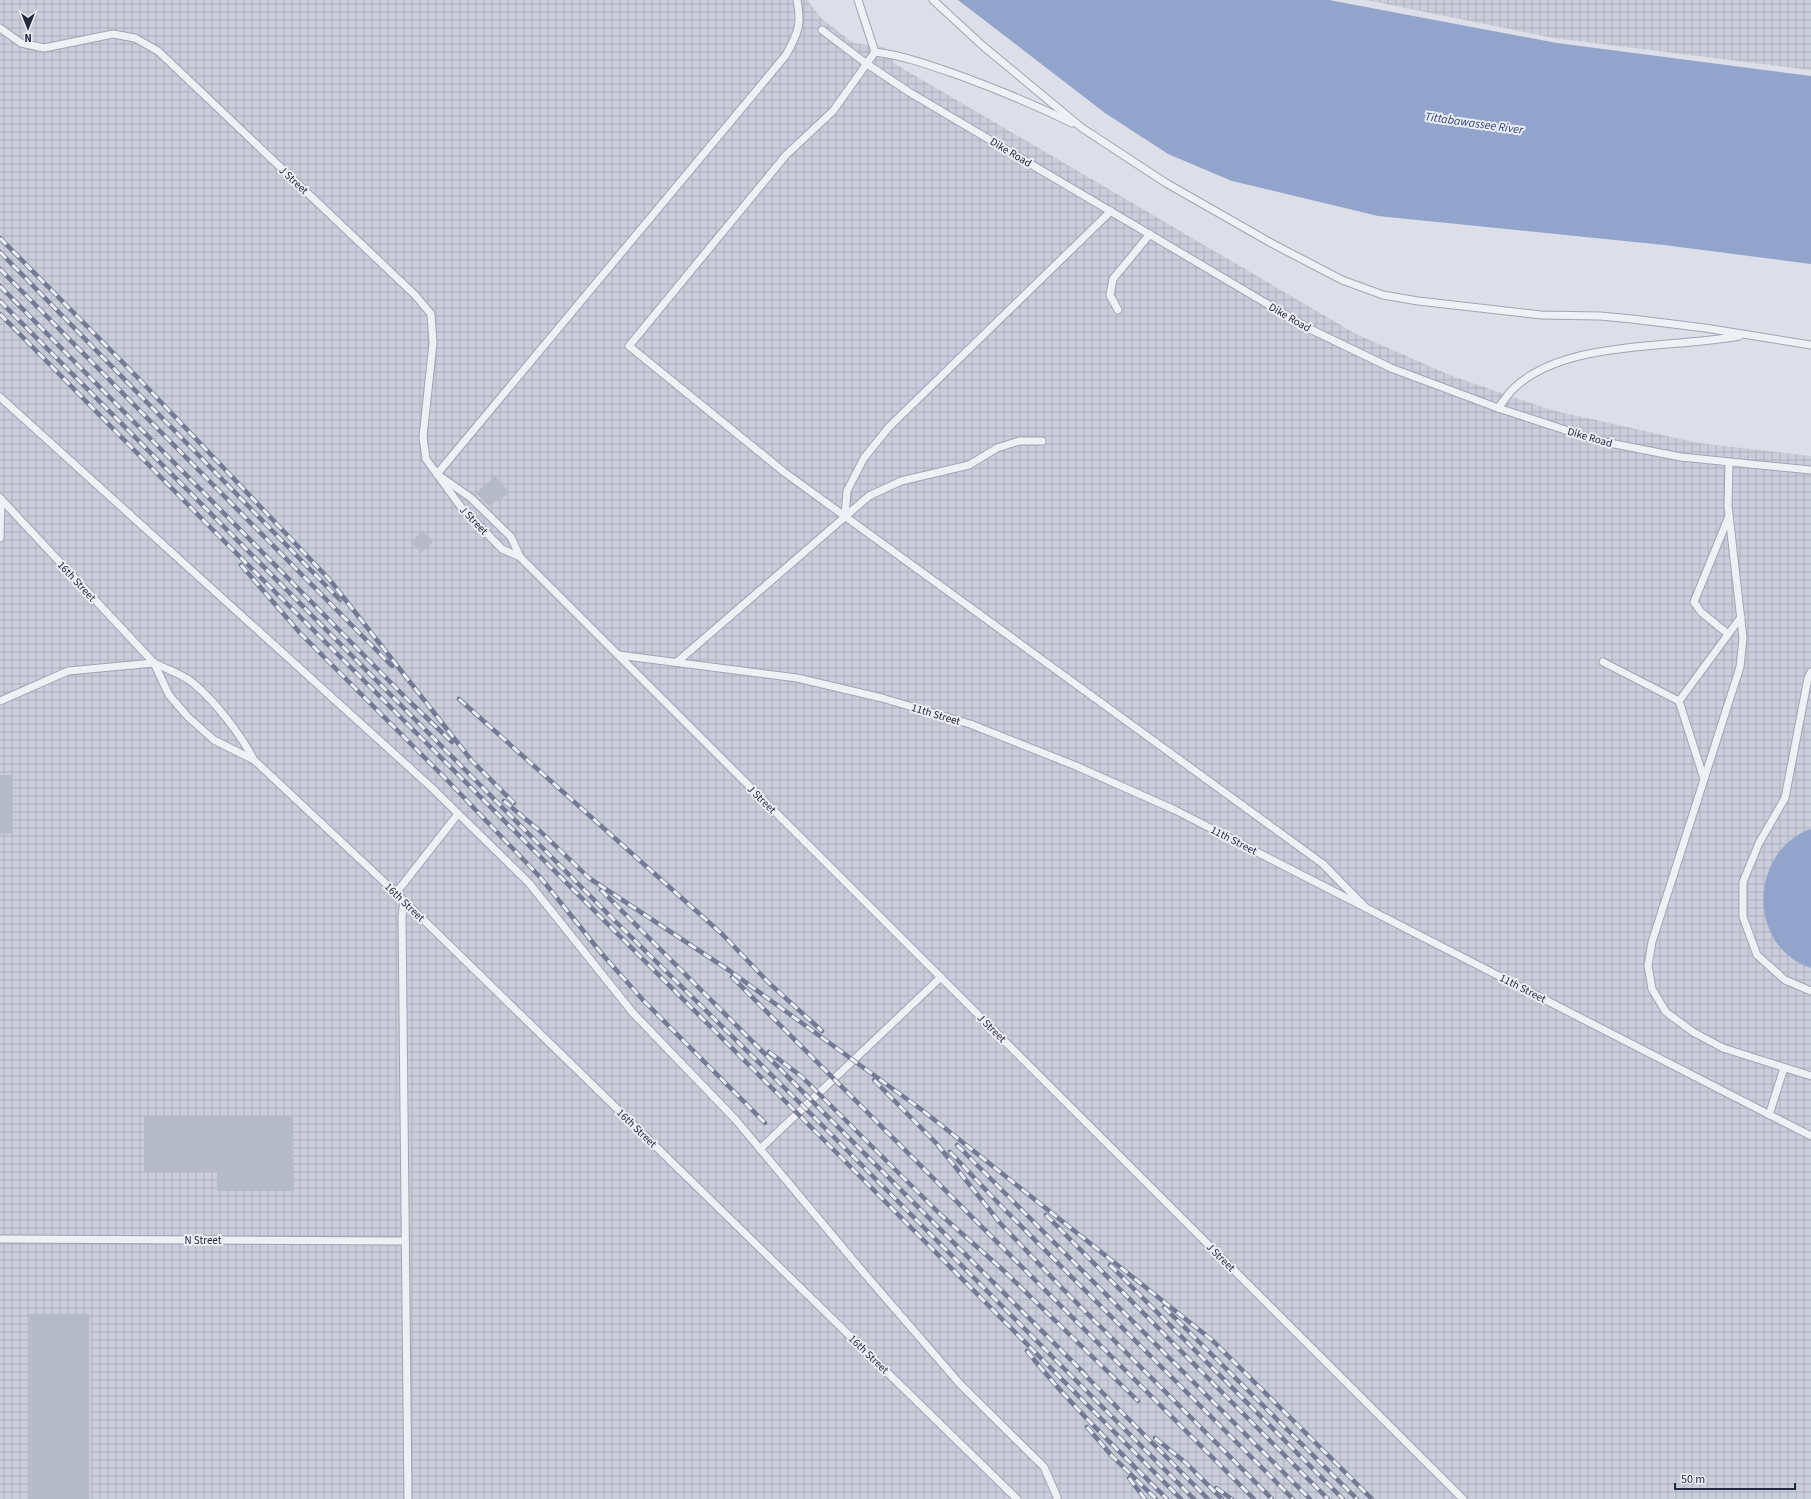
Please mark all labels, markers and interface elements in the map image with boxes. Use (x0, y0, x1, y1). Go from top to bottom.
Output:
north arrow (8, 8, 48, 48)
text: N (24, 30, 32, 45)
water label: Tittabawassee River (1424, 108, 1525, 139)
street label: Dike Road (987, 134, 1034, 171)
street label: J Street (276, 163, 312, 198)
street label: Dike Road (1266, 299, 1313, 335)
street label: Dike Road (1566, 424, 1614, 451)
street label: J Street (456, 503, 491, 538)
street label: 16th Street (54, 558, 99, 605)
street label: 11th Street (910, 700, 962, 729)
street label: J Street (744, 782, 780, 817)
street label: 11th Street (1208, 822, 1260, 859)
street label: 16th Street (381, 879, 428, 925)
street label: 11th Street (1497, 970, 1549, 1007)
street label: J Street (974, 1011, 1010, 1046)
street label: 16th Street (613, 1105, 660, 1151)
street label: N Street (185, 1233, 222, 1248)
street label: J Street (1203, 1240, 1239, 1275)
street label: 16th Street (845, 1331, 892, 1377)
scale bar (1675, 1465, 1795, 1491)
text: 50 m (1681, 1471, 1705, 1488)

